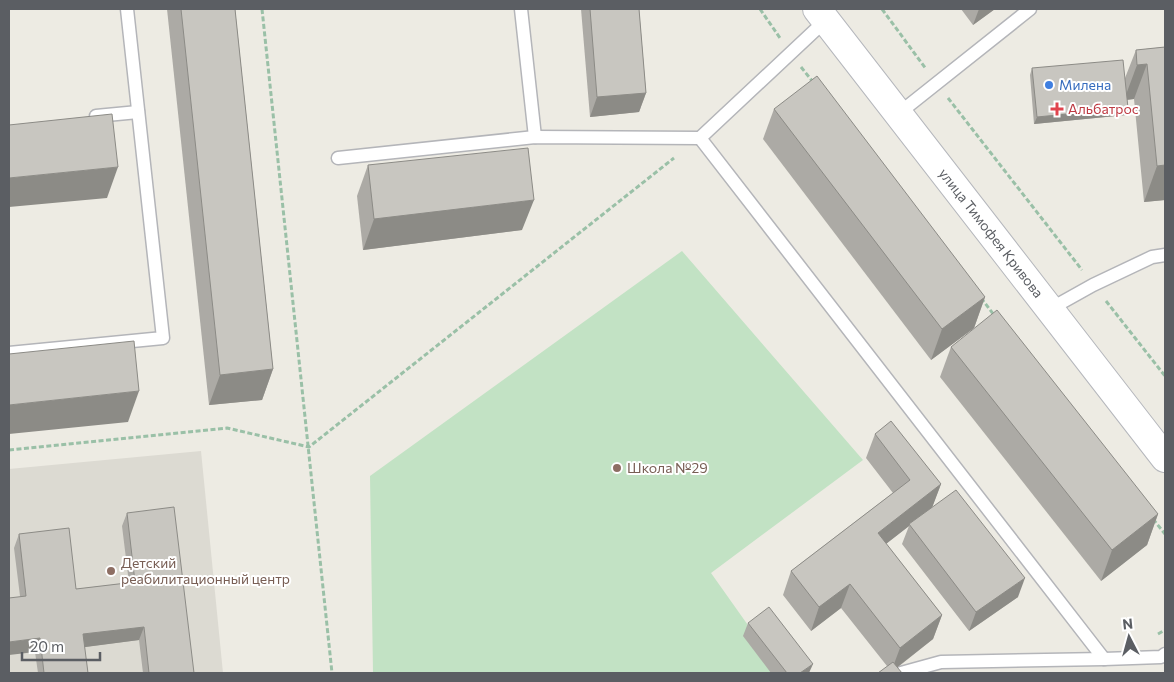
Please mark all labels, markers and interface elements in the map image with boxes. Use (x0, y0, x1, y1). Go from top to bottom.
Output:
place label: Милена (1059, 76, 1111, 93)
marker: Милена (1043, 79, 1055, 91)
place label: Альбатрос (1068, 100, 1139, 117)
marker: Альбатрос (1050, 102, 1064, 116)
street label: улица Тимофея Кривова (936, 165, 1047, 301)
place label: Школа №29 (627, 459, 708, 476)
marker: Школа №29 (611, 462, 623, 474)
place label: Детский реабилитационный центр (121, 554, 290, 587)
marker: Детский реабилитационный центр (105, 565, 117, 577)
north arrow (1104, 612, 1154, 662)
text: N (1121, 615, 1134, 633)
scale bar (22, 630, 100, 662)
text: 20 m (30, 637, 64, 655)

